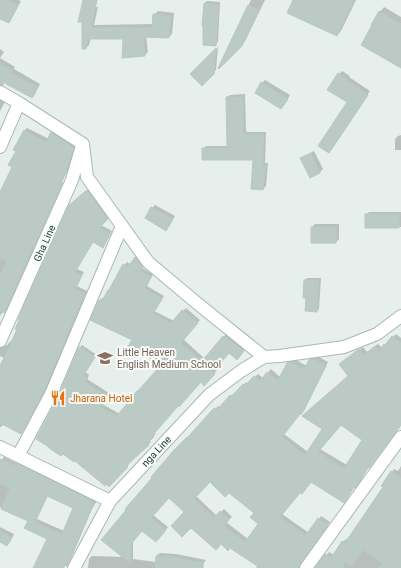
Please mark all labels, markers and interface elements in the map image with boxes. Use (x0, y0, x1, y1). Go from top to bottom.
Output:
street label: Gha Line (32, 223, 57, 263)
place label: Little Heaven English Medium School (117, 347, 221, 370)
school or university icon: Little Heaven English Medium School (96, 349, 114, 367)
restaurant icon: Jharana Hotel (49, 389, 67, 407)
place label: Jharana Hotel (70, 393, 132, 404)
street label: nga Line (139, 434, 173, 469)

